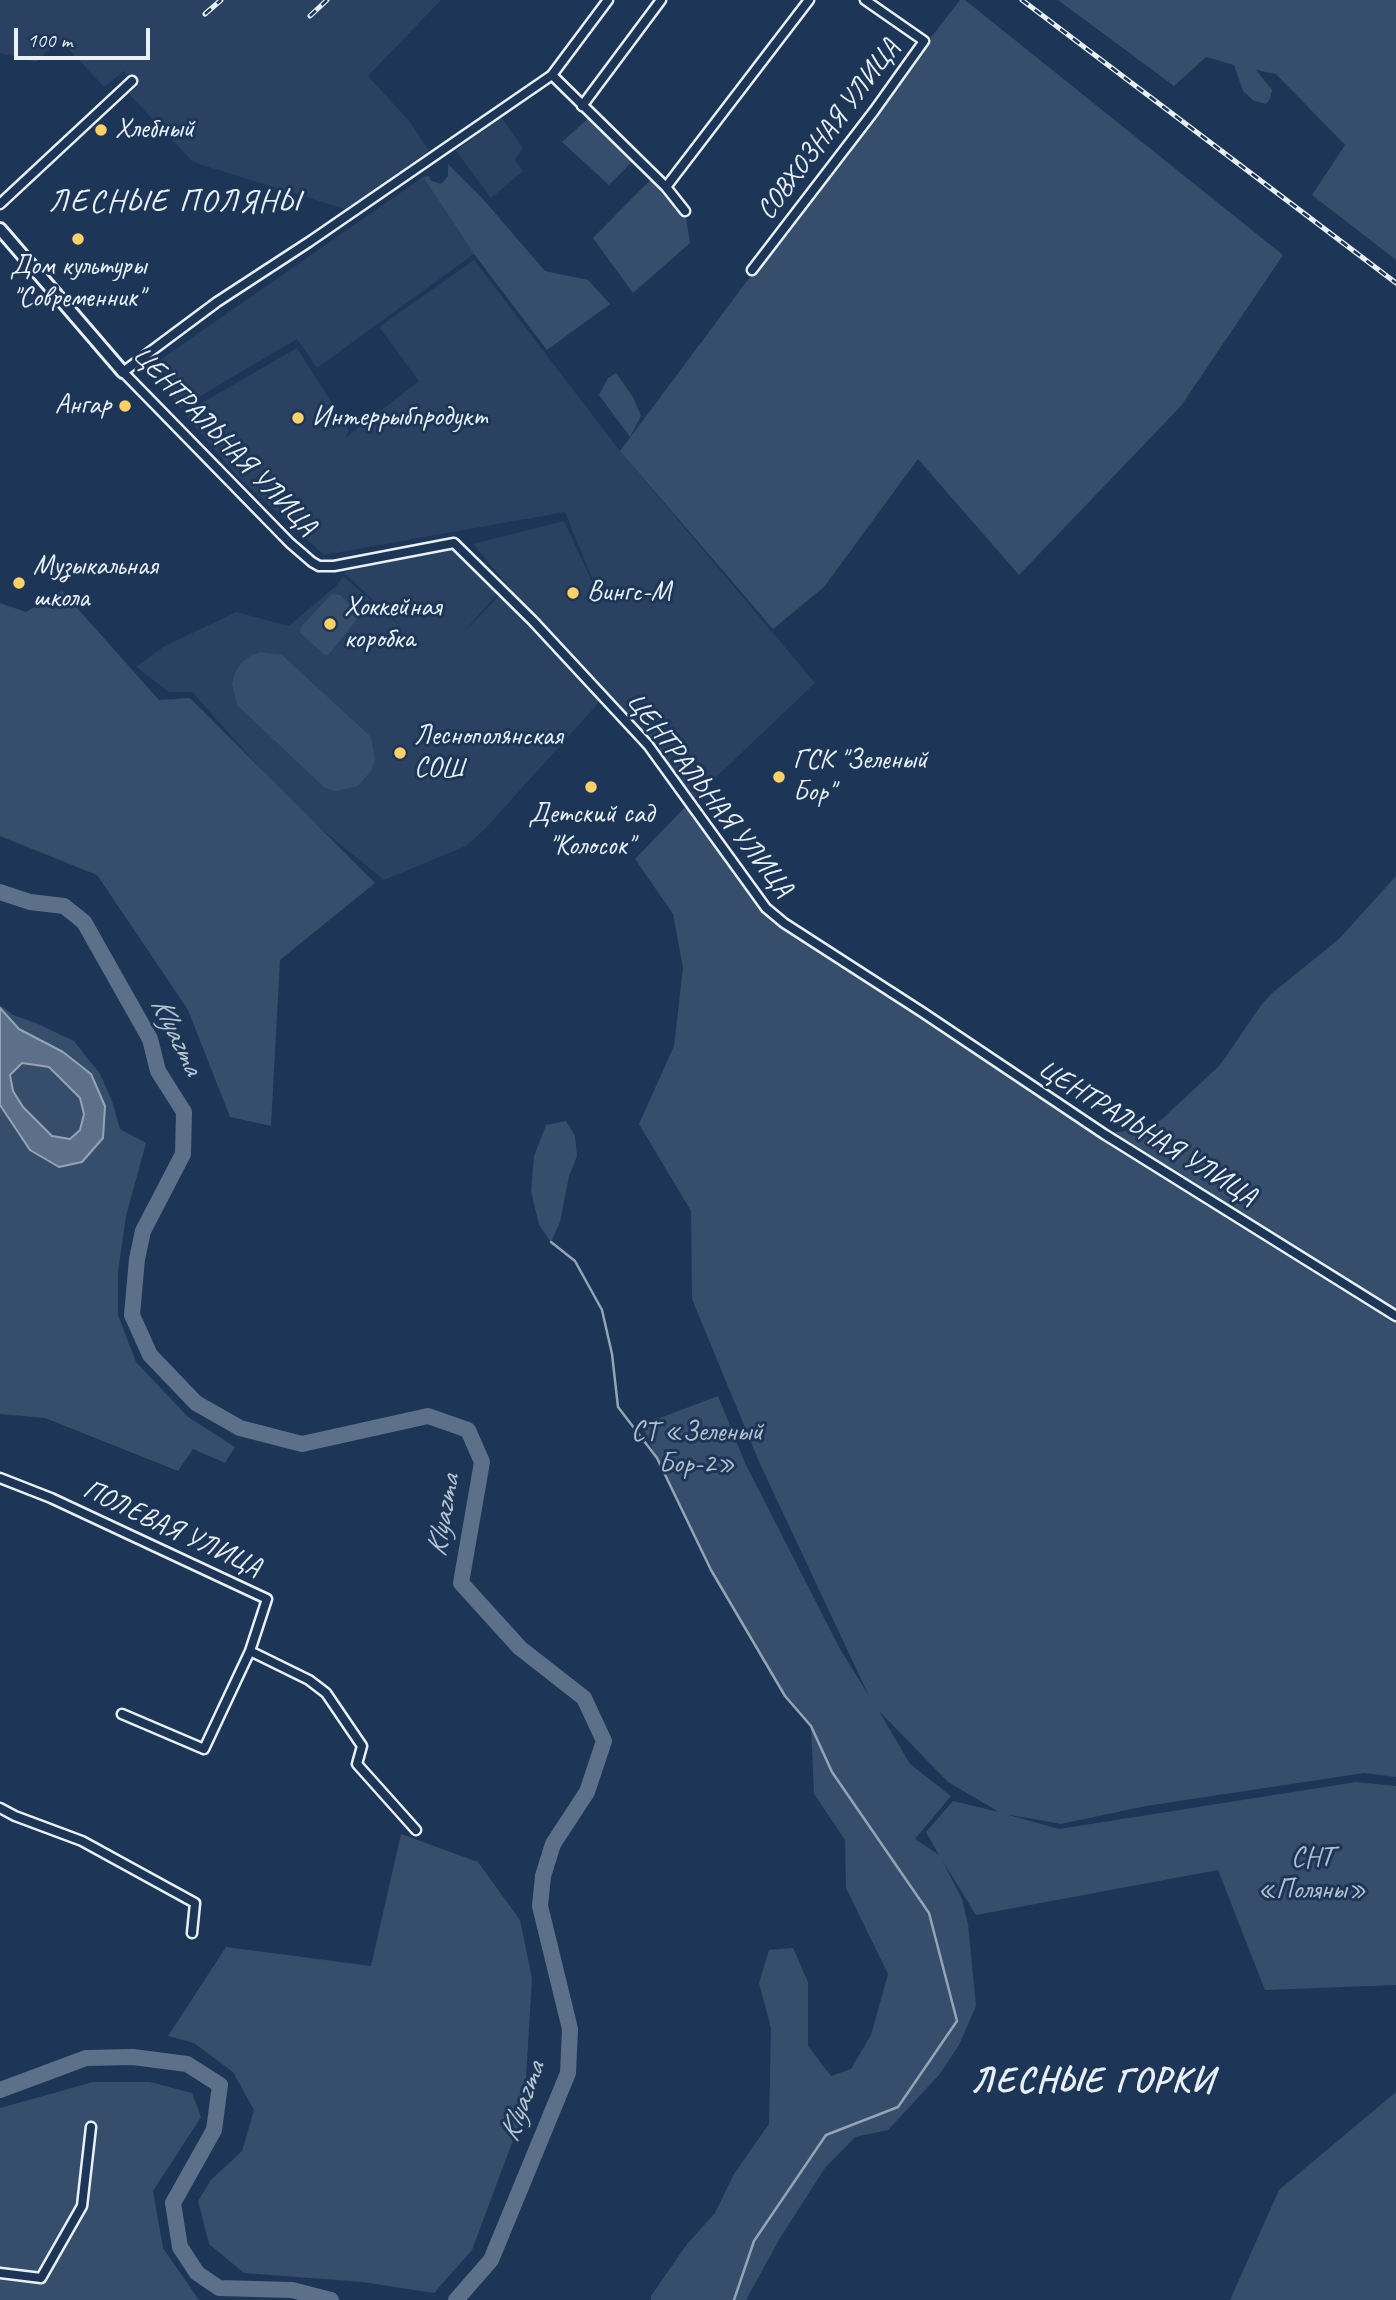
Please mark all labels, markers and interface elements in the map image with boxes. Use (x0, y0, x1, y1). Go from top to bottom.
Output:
scale bar (18, 14, 154, 58)
text: 100 m (27, 27, 72, 53)
street label: СОВХОЗНАЯ УЛИЦА (750, 33, 908, 227)
place label: Хлебный (115, 113, 194, 147)
marker: Хлебный (93, 122, 109, 138)
district label: ЛЕСНЫЕ ПОЛЯНЫ (51, 184, 299, 222)
marker: Дом культуры "Современник" (70, 231, 86, 247)
place label: Дом культуры "Современник" (10, 250, 146, 316)
street label: ЦЕНТРАЛЬНАЯ УЛИЦА (125, 339, 323, 543)
place label: Ангар (55, 389, 111, 423)
marker: Ангар (117, 398, 133, 414)
place label: Интеррыбпродукт (312, 401, 488, 435)
marker: Интеррыбпродукт (290, 410, 306, 426)
place label: Музыкальная школа (33, 550, 158, 616)
marker: Музыкальная школа (11, 575, 27, 591)
place label: Вингс-М (587, 576, 671, 610)
marker: Вингс-М (565, 585, 581, 601)
place label: Хоккейная коробка (344, 591, 441, 657)
marker: Хоккейная коробка (322, 616, 338, 632)
street label: ЦЕНТРАЛЬНАЯ УЛИЦА (618, 686, 800, 904)
place label: Леснополянская СОШ (414, 720, 563, 786)
place label: ГСК "Зеленый Бор" (793, 744, 927, 810)
marker: Леснополянская СОШ (392, 745, 408, 761)
marker: ГСК "Зеленый Бор" (771, 769, 787, 785)
marker: Детский сад "Колосок" (583, 779, 599, 795)
place label: Детский сад "Колосок" (528, 798, 654, 864)
water label: Klyazma (142, 991, 210, 1081)
street label: ЦЕНТРАЛЬНАЯ УЛИЦА (1031, 1052, 1263, 1214)
park label: СТ «Зеленый Бор-2» (631, 1416, 763, 1482)
street label: ПОЛЕВАЯ УЛИЦА (77, 1473, 267, 1585)
water label: Klyazma (419, 1473, 469, 1559)
park label: СНТ «Поляны» (1258, 1842, 1366, 1908)
water label: Klyazma (492, 2057, 554, 2147)
district label: ЛЕСНЫЕ ГОРКИ (967, 2061, 1219, 2103)

